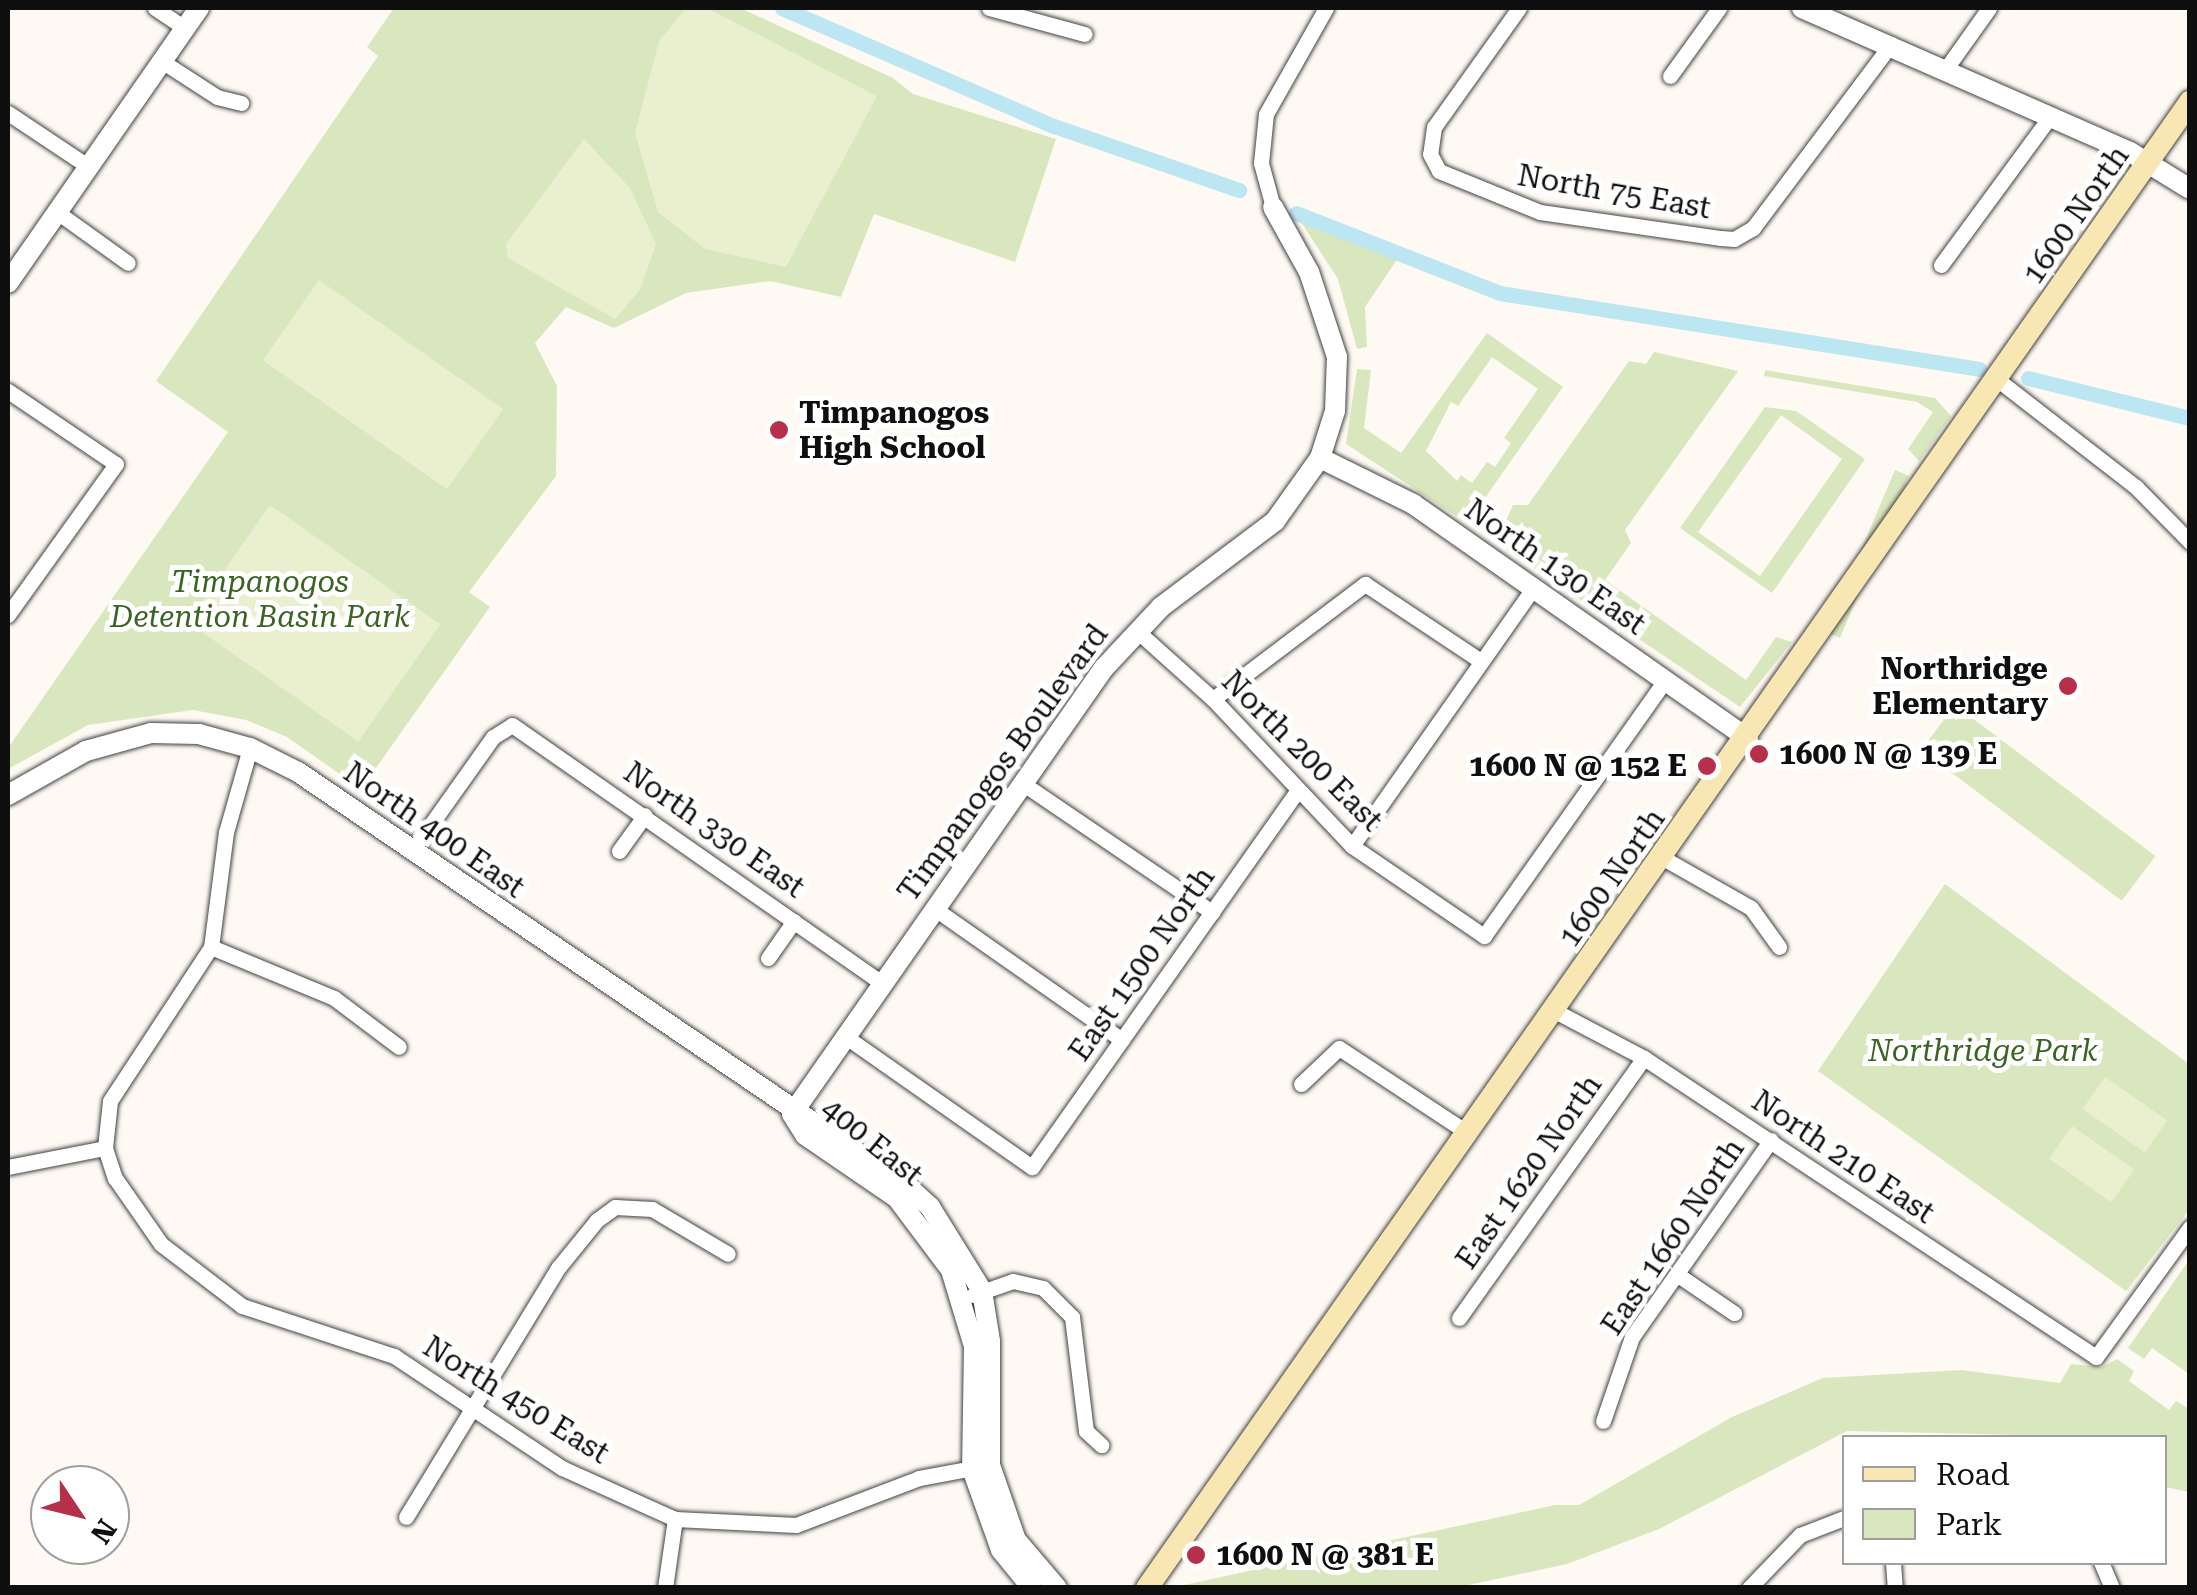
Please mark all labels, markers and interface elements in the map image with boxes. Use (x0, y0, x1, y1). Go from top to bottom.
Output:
street label: 1600 North (2015, 139, 2137, 291)
street label: North 75 East (1515, 157, 1713, 227)
place label: Timpanogos High School (799, 395, 989, 466)
marker: Timpanogos High School (768, 419, 790, 441)
street label: North 130 East (1458, 491, 1652, 643)
park label: Timpanogos Detention Basin Park (110, 564, 410, 634)
street label: Timpanogos Boulevard (890, 617, 1116, 909)
place label: Northridge Elementary (1872, 651, 2048, 722)
street label: North 200 East (1214, 663, 1390, 839)
marker: Northridge Elementary (2057, 675, 2079, 697)
place label: 1600 N @ 139 E (1779, 736, 1997, 772)
marker: 1600 N @ 139 E (1748, 743, 1770, 765)
place label: 1600 N @ 152 E (1469, 748, 1687, 784)
street label: North 400 East (337, 754, 531, 906)
street label: North 330 East (617, 754, 811, 906)
marker: 1600 N @ 152 E (1696, 755, 1718, 777)
street label: 1600 North (1551, 802, 1673, 954)
street label: East 1500 North (1062, 860, 1222, 1068)
park label: Northridge Park (1868, 1033, 2098, 1069)
street label: East 1620 North (1449, 1068, 1609, 1276)
street label: North 210 East (1745, 1083, 1941, 1231)
street label: 400 East (814, 1091, 930, 1193)
street label: East 1660 North (1594, 1132, 1752, 1342)
street label: North 450 East (417, 1329, 615, 1471)
legend (1842, 1435, 2167, 1565)
text: Road (1936, 1457, 2010, 1492)
north arrow (30, 1465, 130, 1565)
text: Park (1936, 1507, 2002, 1542)
text: N (84, 1513, 123, 1550)
place label: 1600 N @ 381 E (1216, 1537, 1434, 1573)
marker: 1600 N @ 381 E (1185, 1544, 1207, 1566)

